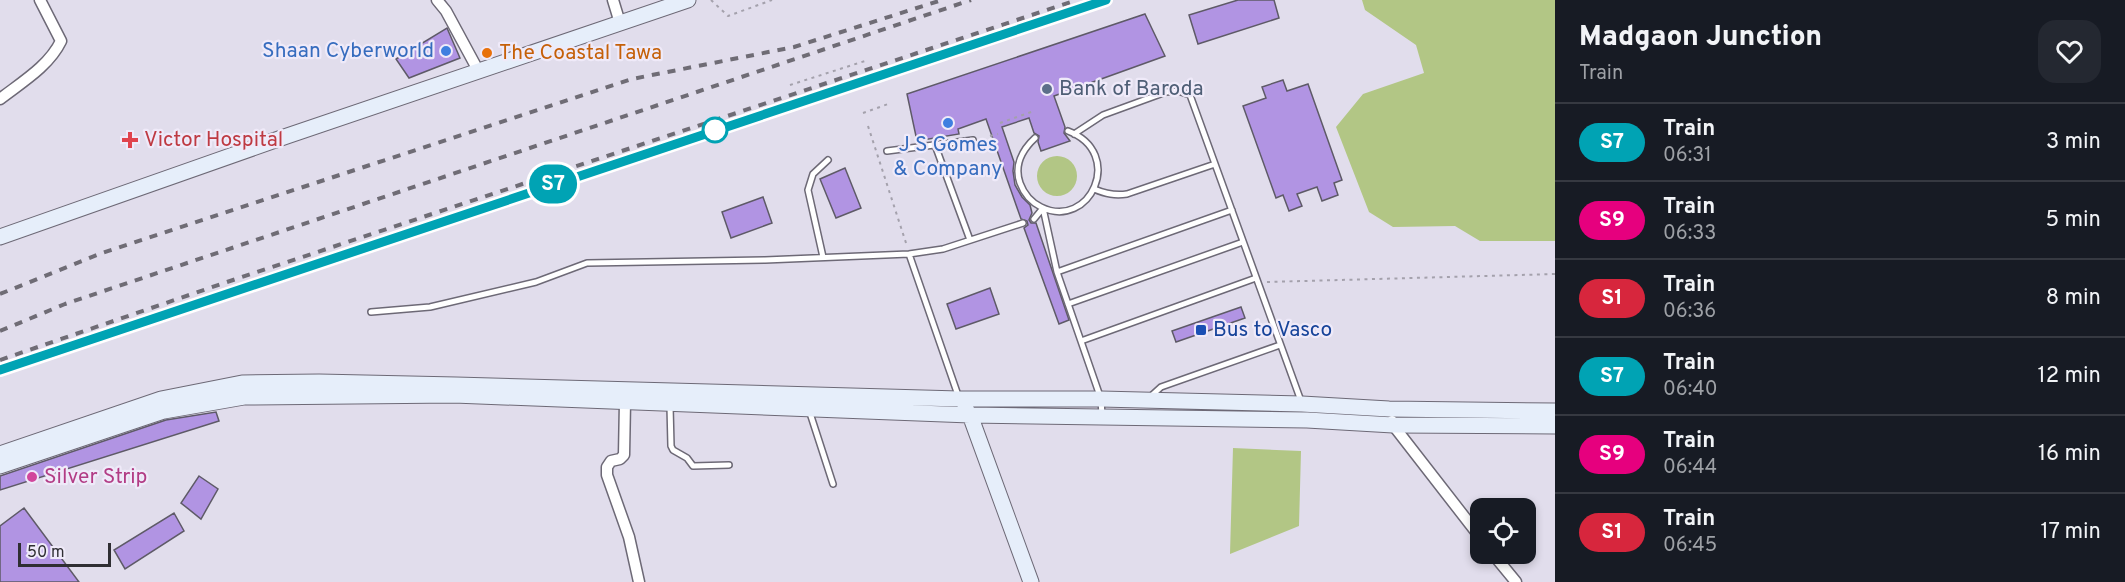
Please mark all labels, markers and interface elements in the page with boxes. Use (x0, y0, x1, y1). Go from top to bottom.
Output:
text: Madgaon Junction (1579, 20, 1822, 56)
button: heart (2038, 20, 2101, 83)
place label: Shaan Cyberworld (262, 38, 434, 65)
place label: The Coastal Tawa (499, 40, 662, 67)
marker: Shaan Cyberworld (439, 44, 453, 58)
marker: The Coastal Tawa (480, 46, 494, 60)
text: Train (1579, 61, 1623, 87)
place label: Bank of Baroda (1059, 76, 1203, 103)
marker: Bank of Baroda (1040, 82, 1054, 96)
marker: J S Gomes & Company (941, 116, 955, 130)
text: Train (1663, 116, 1715, 143)
unlabelled marker (702, 117, 728, 143)
place label: Victor Hospital (144, 127, 283, 154)
text: S7 (1600, 129, 1624, 156)
text: 3 min (2046, 129, 2101, 156)
marker: Victor Hospital (121, 131, 139, 149)
place label: J S Gomes & Company (894, 132, 1002, 183)
text: 06:31 (1663, 143, 1712, 169)
line badge: S7 (526, 164, 580, 204)
text: S7 (541, 171, 565, 198)
text: Train (1663, 194, 1715, 221)
text: S9 (1599, 207, 1625, 234)
text: 5 min (2046, 207, 2101, 234)
text: 06:33 (1663, 221, 1716, 247)
text: Train (1663, 272, 1715, 299)
text: S1 (1601, 285, 1623, 312)
text: 8 min (2046, 285, 2101, 312)
text: 06:36 (1663, 299, 1716, 325)
place label: Bus to Vasco (1213, 317, 1332, 344)
marker: Bus to Vasco (1194, 323, 1208, 337)
text: Train (1663, 350, 1715, 377)
text: S7 (1600, 363, 1624, 390)
text: 12 min (2038, 363, 2101, 390)
text: 06:40 (1663, 377, 1718, 403)
text: Train (1663, 428, 1715, 455)
text: S9 (1599, 441, 1625, 468)
text: 16 min (2038, 441, 2101, 468)
text: 06:44 (1663, 455, 1717, 481)
place label: Silver Strip (44, 464, 147, 491)
marker: Silver Strip (25, 470, 39, 484)
map controls (1470, 498, 1536, 564)
button: locate (1470, 498, 1536, 564)
text: Train (1663, 506, 1715, 533)
text: S1 (1601, 519, 1623, 546)
text: 17 min (2041, 519, 2101, 546)
text: 06:45 (1663, 533, 1717, 559)
scale bar (18, 540, 111, 568)
text: 50 m (27, 543, 65, 563)

